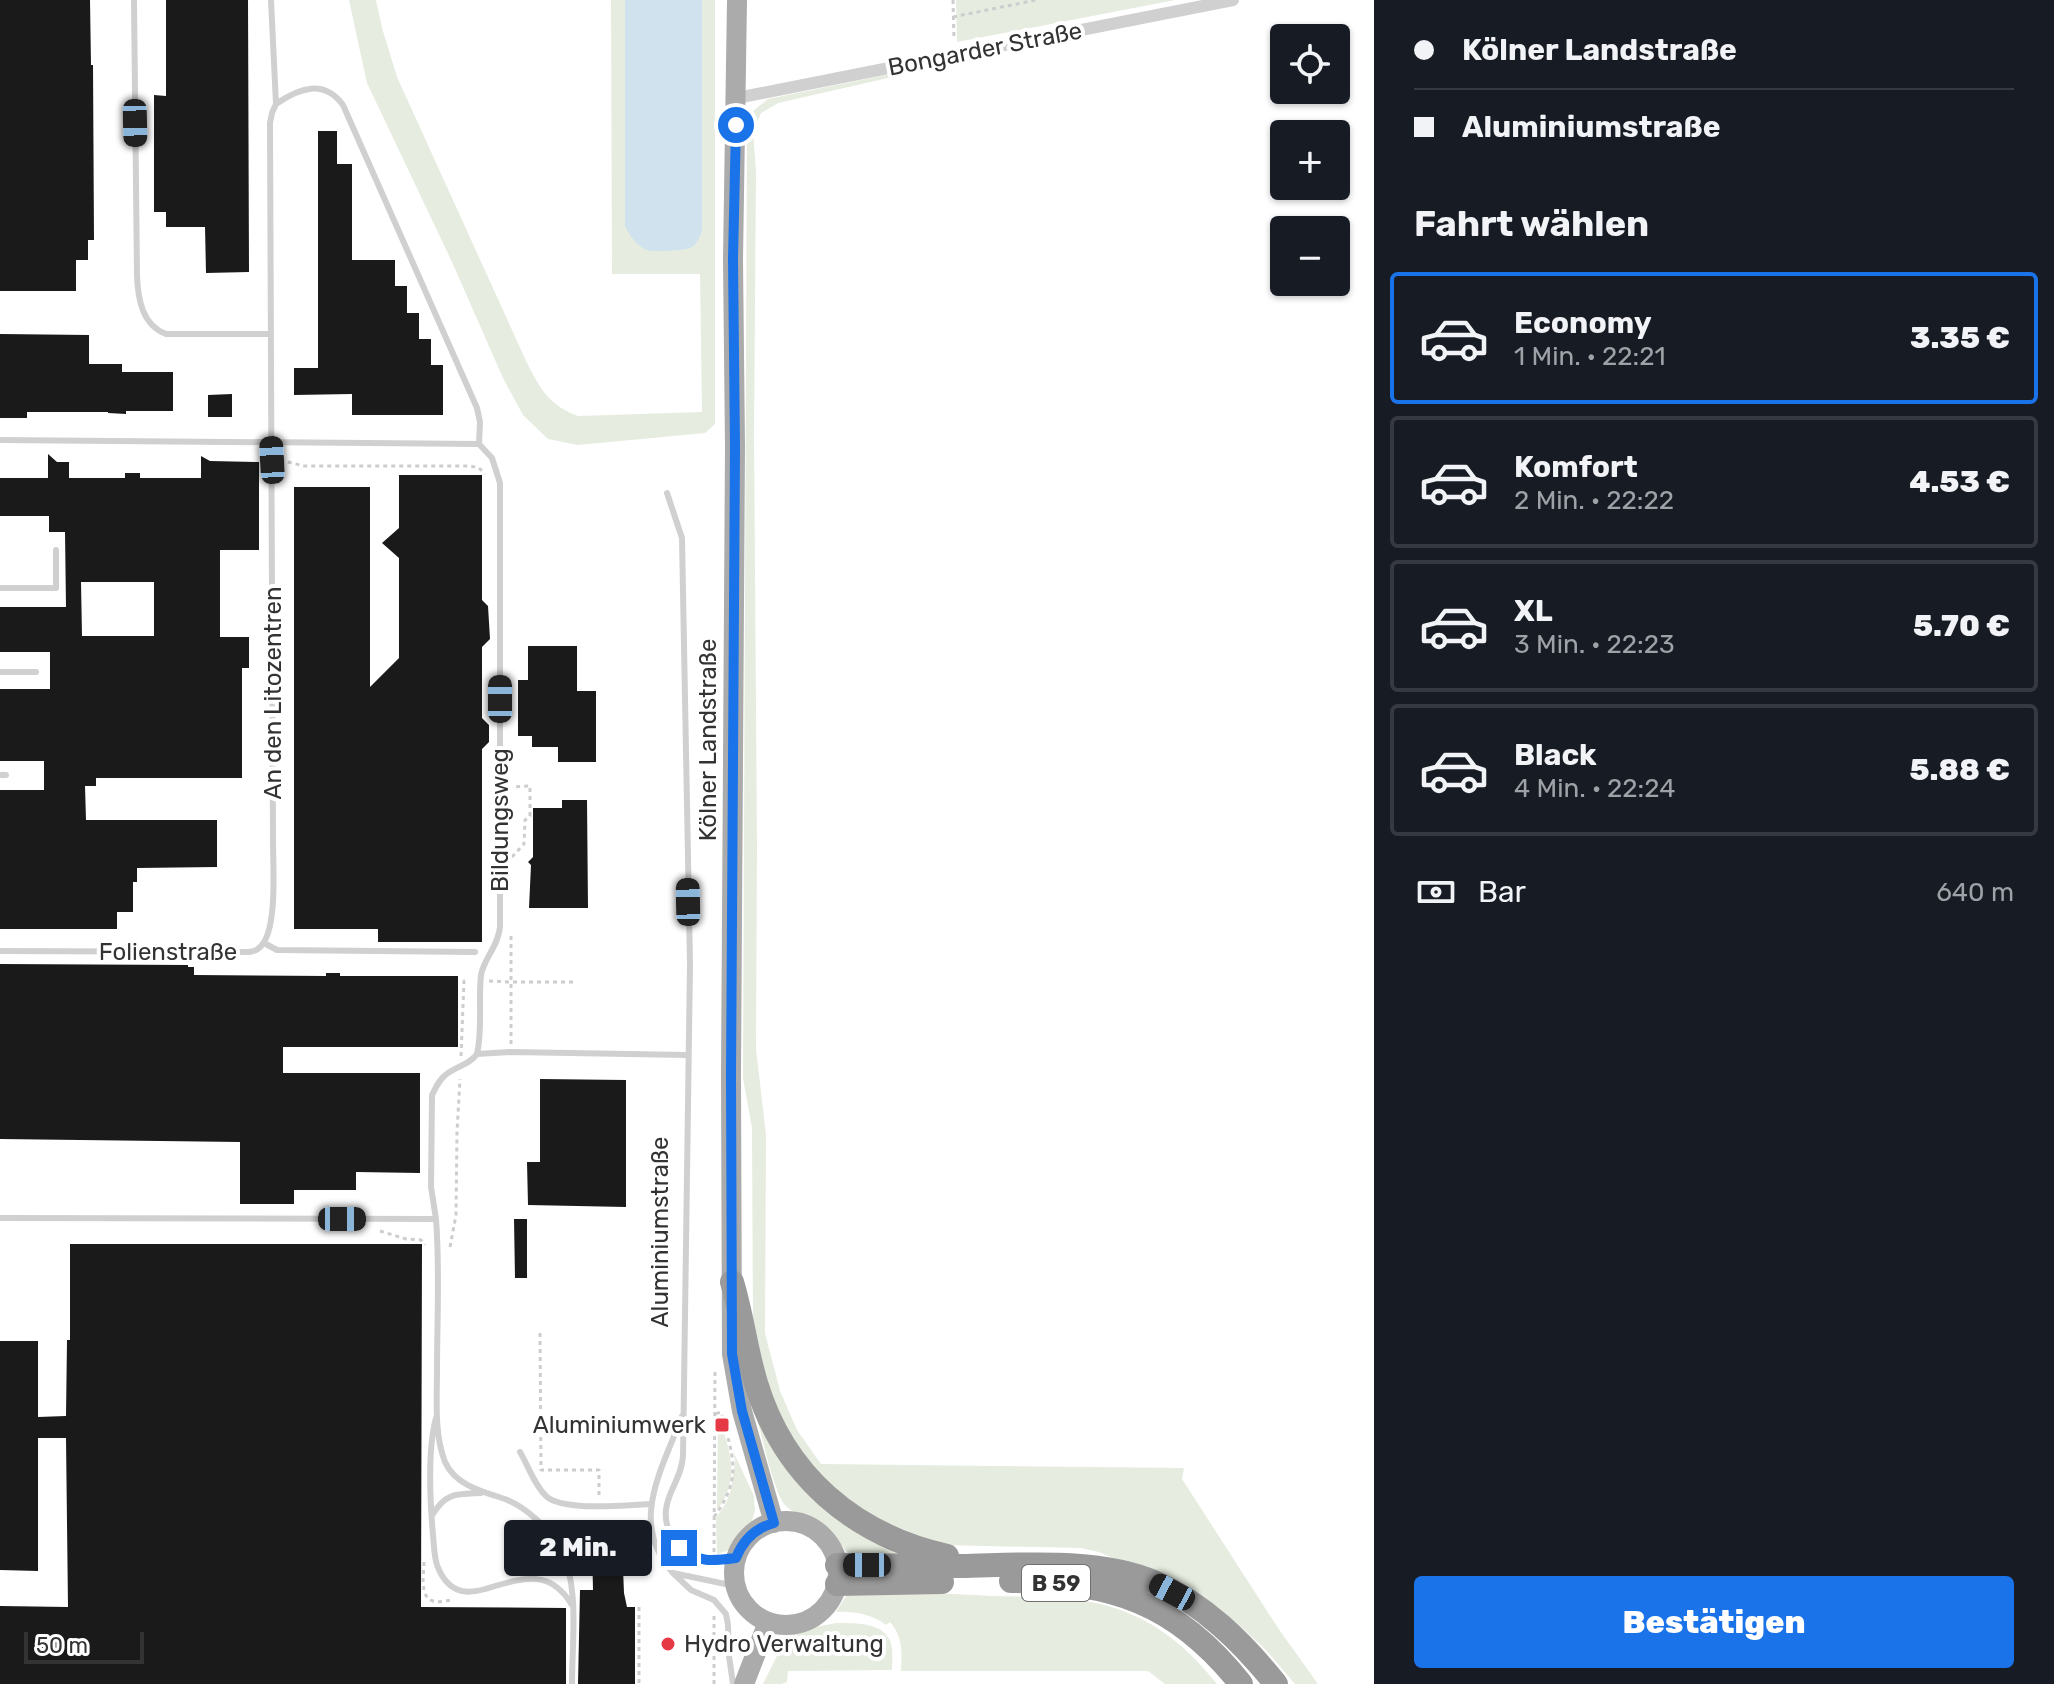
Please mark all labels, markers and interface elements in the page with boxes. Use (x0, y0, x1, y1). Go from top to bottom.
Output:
street label: Bongarder Straße (886, 16, 1084, 82)
map controls (1270, 24, 1350, 296)
button: locate (1270, 24, 1350, 104)
text: Kölner Landstraße (1462, 32, 1737, 68)
car (123, 99, 147, 147)
route start (718, 107, 754, 143)
text: Aluminiumstraße (1462, 109, 1721, 145)
button: + (1270, 120, 1350, 200)
text: Fahrt wählen (1414, 202, 1649, 245)
button: − (1270, 216, 1350, 296)
icon: car (1418, 302, 1490, 374)
text: Economy (1514, 305, 1652, 341)
text: 3.35 € (1910, 320, 2010, 356)
text: 1 Min. · 22:21 (1514, 341, 1666, 372)
car (259, 435, 285, 485)
icon: car (1418, 446, 1490, 518)
text: Komfort (1514, 449, 1638, 485)
text: 4.53 € (1909, 464, 2010, 500)
text: 2 Min. · 22:22 (1514, 485, 1674, 516)
street label: An den Litozentren (259, 586, 287, 800)
icon: car (1418, 590, 1490, 662)
text: XL (1514, 593, 1553, 629)
text: 5.70 € (1913, 608, 2010, 644)
text: 3 Min. · 22:23 (1514, 629, 1675, 660)
street label: Kölner Landstraße (694, 639, 722, 841)
car (488, 675, 512, 723)
icon: car (1418, 734, 1490, 806)
text: Black (1514, 737, 1597, 773)
street label: Bildungsweg (486, 748, 514, 892)
text: 5.88 € (1909, 752, 2010, 788)
text: 4 Min. · 22:24 (1514, 773, 1675, 804)
icon: cash (1414, 870, 1458, 914)
text: Bar (1478, 874, 1526, 910)
text: 640 m (1936, 877, 2014, 908)
car (676, 878, 700, 926)
street label: Folienstraße (99, 938, 237, 966)
street label: Aluminiumstraße (646, 1137, 674, 1328)
car (318, 1207, 366, 1231)
place label: Aluminiumwerk (533, 1411, 707, 1439)
marker: Aluminiumwerk (713, 1416, 731, 1434)
callout: 2 Min. (503, 1520, 651, 1576)
route end (661, 1530, 697, 1566)
text: 2 Min. (539, 1532, 617, 1563)
car (843, 1553, 891, 1577)
road number: B 59 (1022, 1565, 1090, 1601)
car (1145, 1570, 1199, 1614)
button: Bestätigen (1414, 1576, 2014, 1668)
scale bar (24, 1628, 144, 1664)
place label: Hydro Verwaltung (684, 1630, 884, 1658)
text: 50 m (36, 1632, 88, 1659)
marker: Hydro Verwaltung (659, 1635, 677, 1653)

